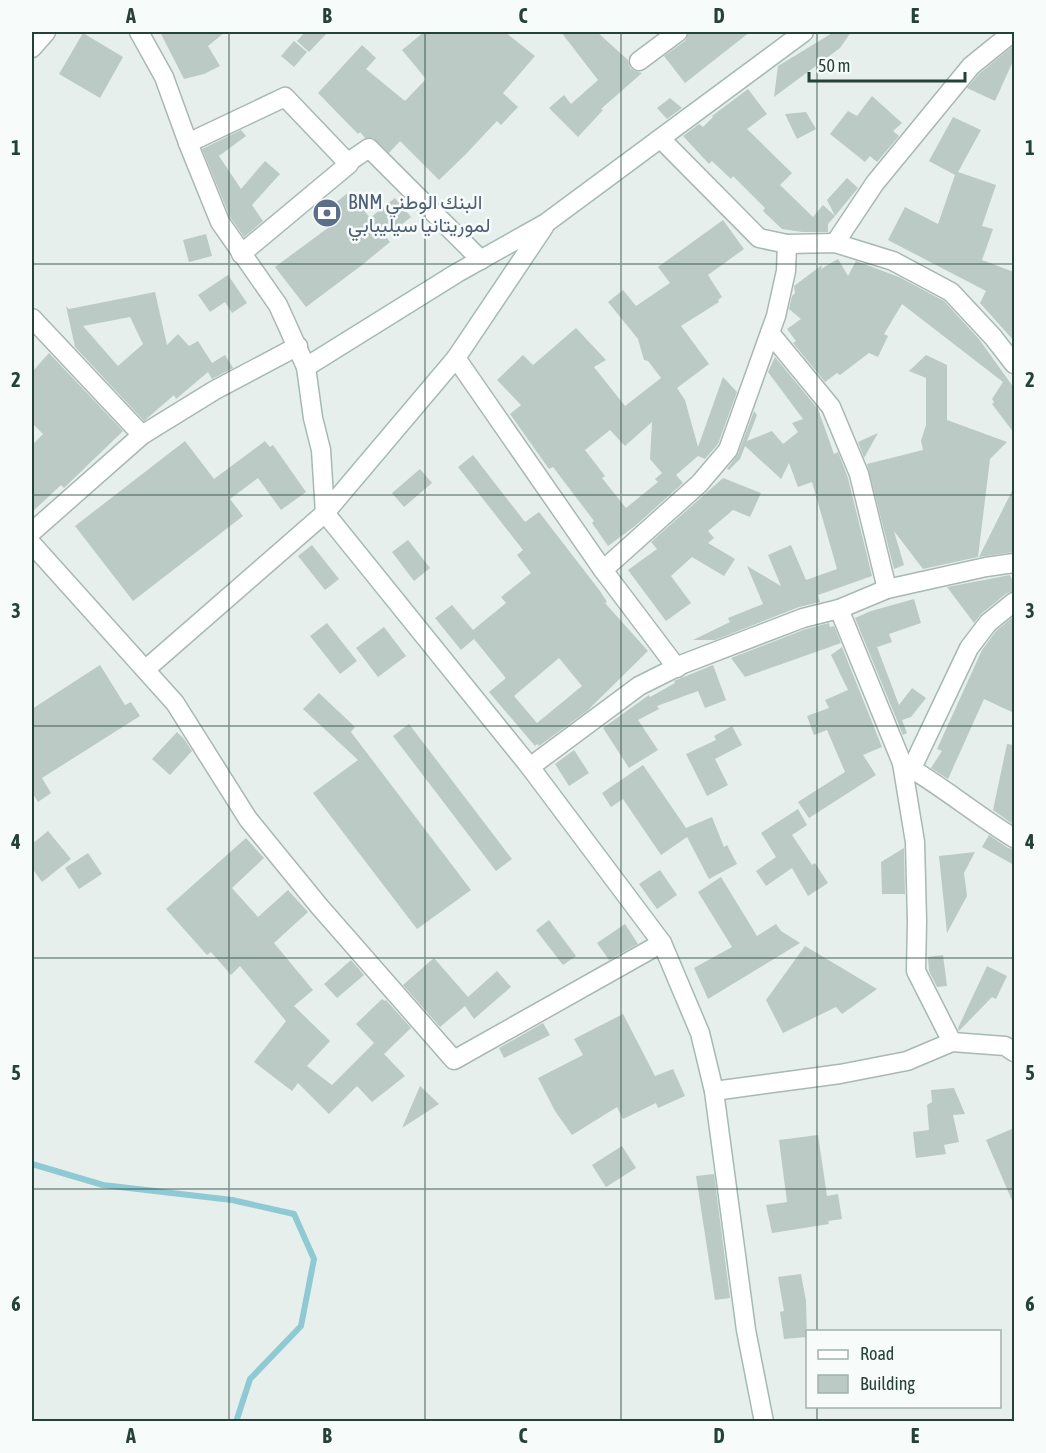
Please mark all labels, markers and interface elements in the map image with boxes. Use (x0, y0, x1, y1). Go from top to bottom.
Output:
text: A (125, 4, 136, 27)
text: B (322, 4, 332, 27)
text: C (519, 4, 528, 27)
text: D (713, 4, 725, 27)
text: E (911, 4, 920, 27)
scale bar (809, 45, 965, 83)
text: 50 m (818, 55, 850, 76)
text: 1 (11, 136, 21, 159)
text: 1 (1025, 136, 1035, 159)
place label: BNM البنك الوطني لموريتانيا سيليبابي (348, 190, 491, 242)
bank icon: BNM البنك الوطني لموريتانيا سيليبابي (311, 197, 343, 229)
text: 2 (11, 368, 21, 391)
text: 2 (1025, 368, 1035, 391)
text: 3 (11, 599, 21, 622)
text: 3 (1025, 599, 1035, 622)
text: 4 (10, 830, 21, 853)
text: 4 (1024, 830, 1035, 853)
text: 5 (11, 1061, 21, 1084)
text: 5 (1025, 1061, 1035, 1084)
text: 6 (11, 1292, 21, 1315)
text: 6 (1025, 1292, 1035, 1315)
legend (806, 1330, 1001, 1408)
text: Road (860, 1343, 894, 1364)
text: Building (860, 1373, 915, 1394)
text: A (125, 1424, 136, 1447)
text: B (322, 1424, 332, 1447)
text: C (519, 1424, 528, 1447)
text: D (713, 1424, 725, 1447)
text: E (911, 1424, 920, 1447)

